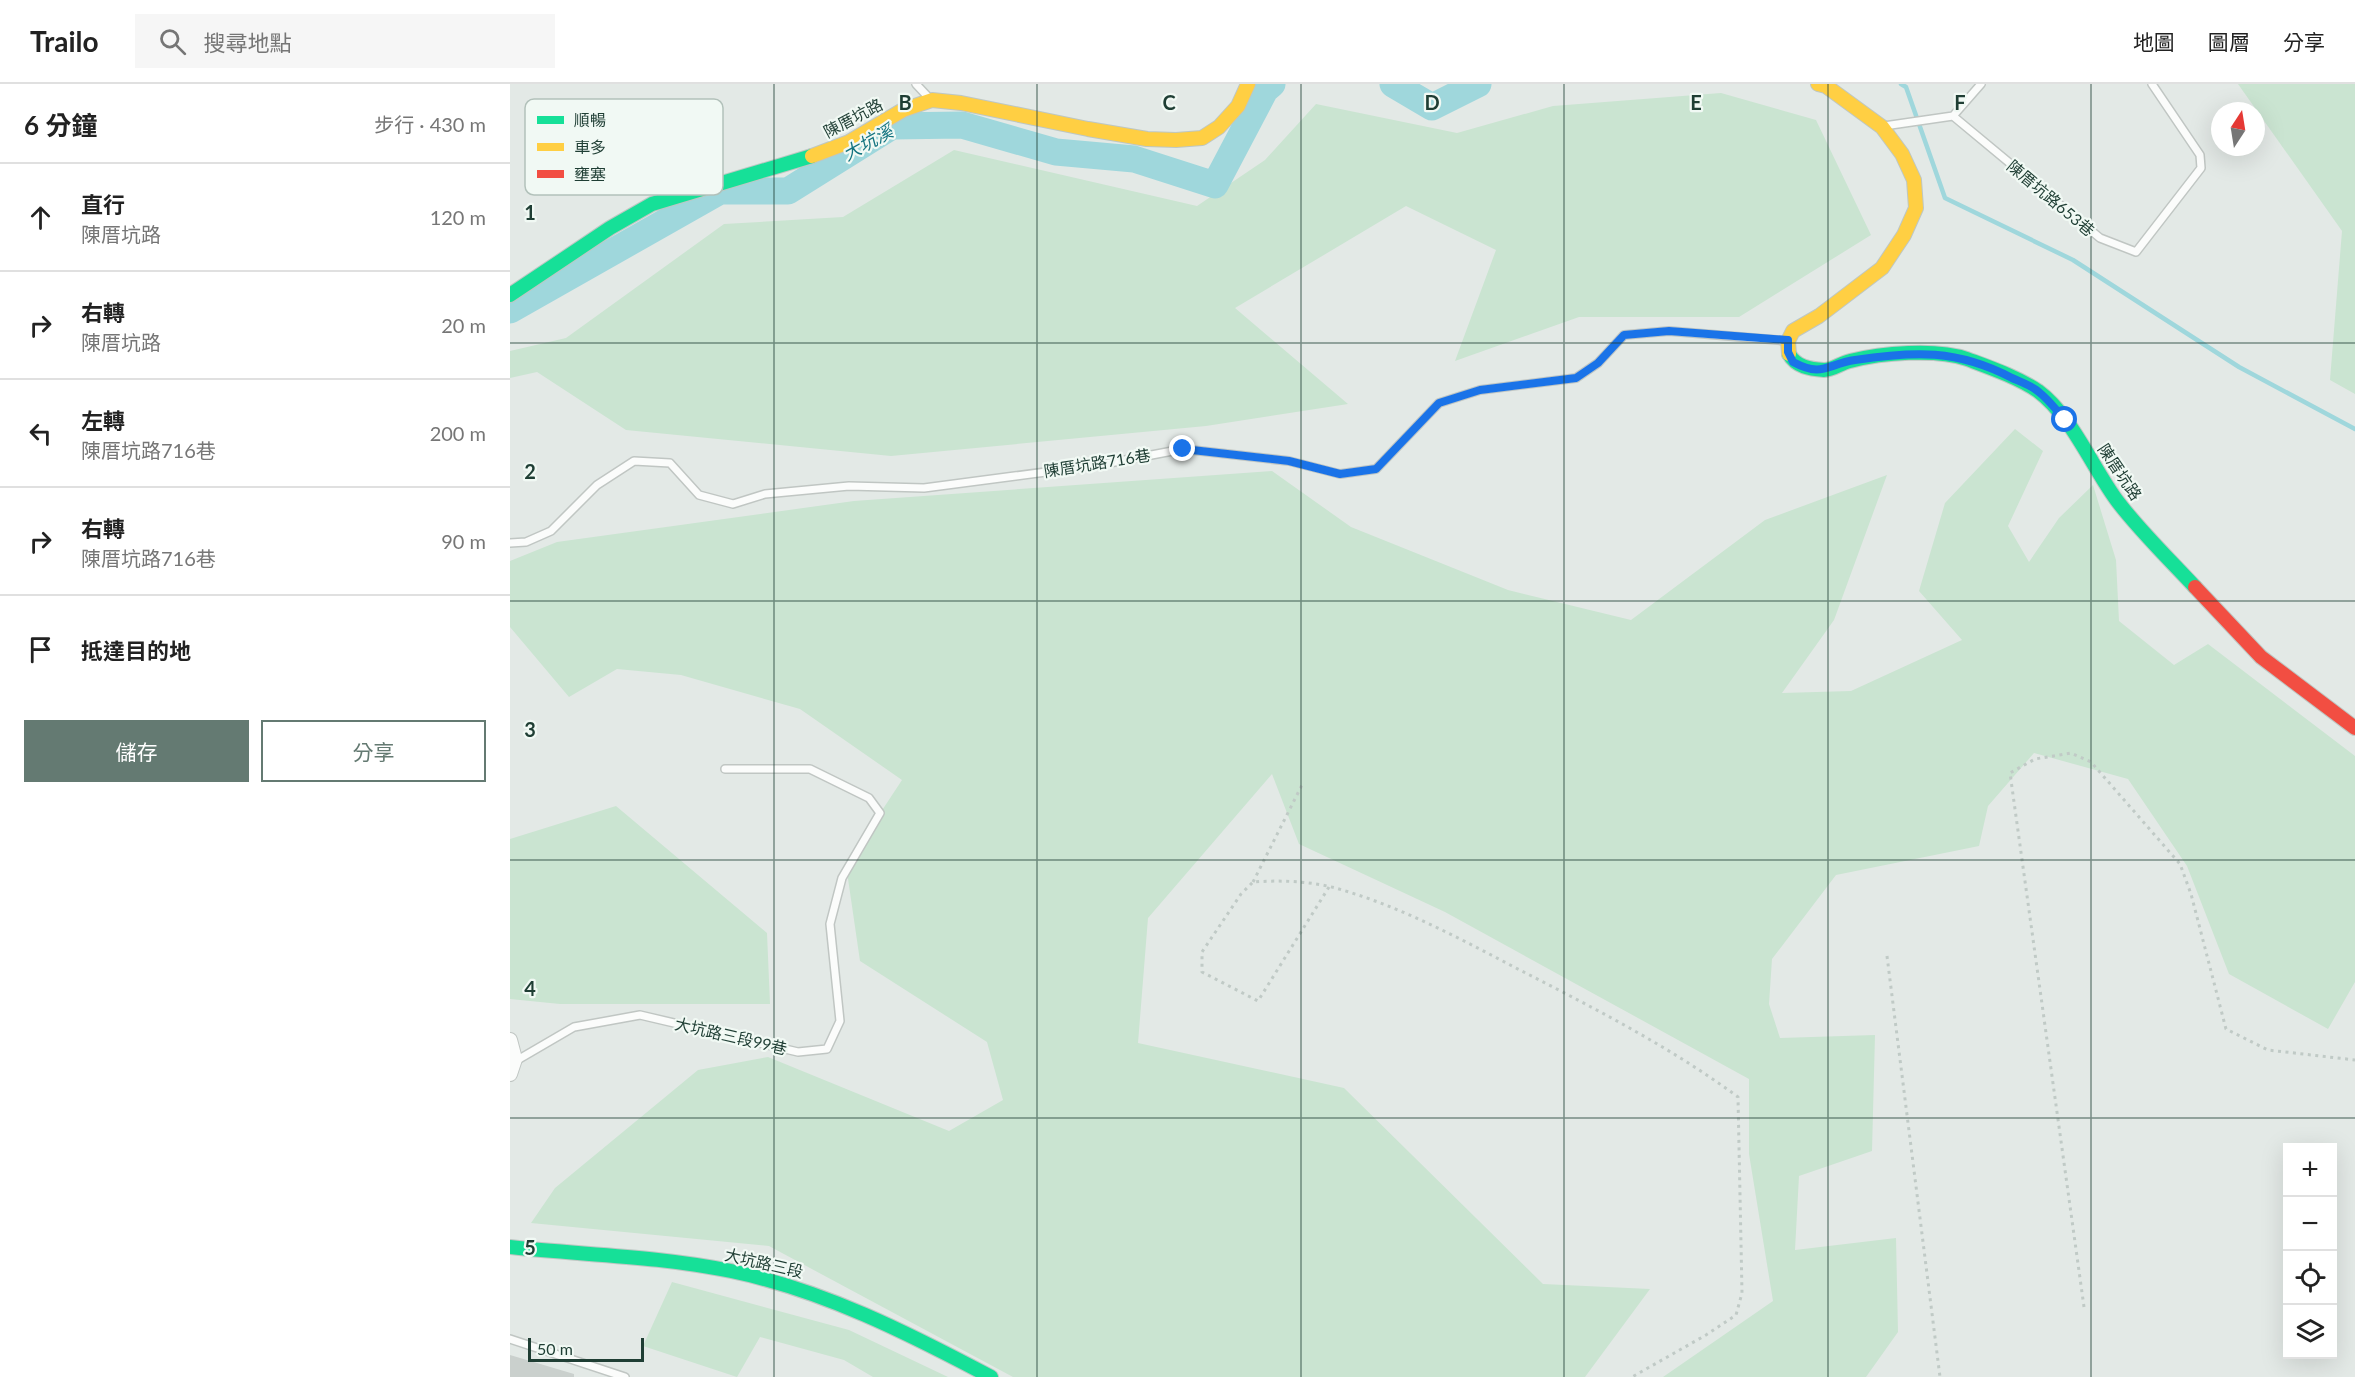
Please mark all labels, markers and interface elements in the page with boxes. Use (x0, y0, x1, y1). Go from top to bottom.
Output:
search box (135, 14, 555, 68)
text: Trailo (30, 24, 99, 58)
icon: search (156, 25, 189, 58)
text: 搜尋地點 (204, 29, 292, 56)
text: 地圖 (2133, 29, 2175, 54)
text: 圖層 (2208, 29, 2250, 54)
text: 分享 (2283, 29, 2325, 54)
text: B (898, 90, 912, 114)
text: C (1162, 90, 1176, 114)
text: D (1424, 90, 1440, 114)
text: E (1690, 90, 1702, 114)
text: F (1954, 90, 1966, 114)
street label: 陳厝坑路 (820, 94, 885, 141)
legend (525, 99, 723, 195)
north arrow (2211, 102, 2265, 156)
text: 6 分鐘 (24, 109, 97, 141)
text: 順暢 (574, 110, 606, 129)
text: 步行 · 430 m (374, 112, 486, 136)
water label: 大坑溪 (839, 118, 899, 165)
text: 車多 (574, 137, 606, 156)
street label: 陳厝坑路653巷 (2004, 156, 2099, 240)
text: 壅塞 (574, 164, 606, 183)
text: 直行 (81, 191, 125, 218)
text: 1 (524, 200, 536, 224)
icon: ahead (24, 201, 57, 234)
text: 120 m (430, 205, 486, 229)
text: 陳厝坑路 (81, 222, 161, 246)
text: 右轉 (81, 299, 125, 326)
icon: right (24, 309, 57, 342)
text: 20 m (441, 313, 486, 337)
text: 陳厝坑路 (81, 330, 161, 354)
route start (2051, 406, 2077, 432)
text: 左轉 (81, 407, 125, 434)
icon: left (24, 417, 57, 450)
text: 200 m (430, 421, 486, 445)
route end (1169, 435, 1195, 461)
text: 陳厝坑路716巷 (81, 438, 216, 462)
street label: 陳厝坑路 (2095, 440, 2146, 504)
street label: 陳厝坑路716巷 (1042, 445, 1152, 480)
text: 2 (524, 459, 536, 483)
text: 右轉 (81, 515, 125, 542)
icon: right (24, 525, 57, 558)
text: 90 m (441, 529, 486, 553)
text: 陳厝坑路716巷 (81, 546, 216, 570)
icon: arrive (24, 633, 57, 666)
text: 抵達目的地 (81, 637, 191, 664)
text: 3 (524, 717, 536, 741)
button: 儲存 (24, 720, 249, 782)
button: 分享 (261, 720, 486, 782)
text: 4 (524, 976, 536, 1000)
street label: 大坑路三段99巷 (673, 1013, 789, 1058)
map controls (2283, 1143, 2337, 1359)
button: + (2283, 1143, 2337, 1197)
button: − (2283, 1197, 2337, 1251)
text: 5 (524, 1235, 536, 1259)
street label: 大坑路三段 (723, 1244, 805, 1281)
button: locate (2283, 1251, 2337, 1305)
button: layers (2283, 1305, 2337, 1359)
scale bar (528, 1335, 644, 1362)
text: 50 m (537, 1339, 573, 1358)

